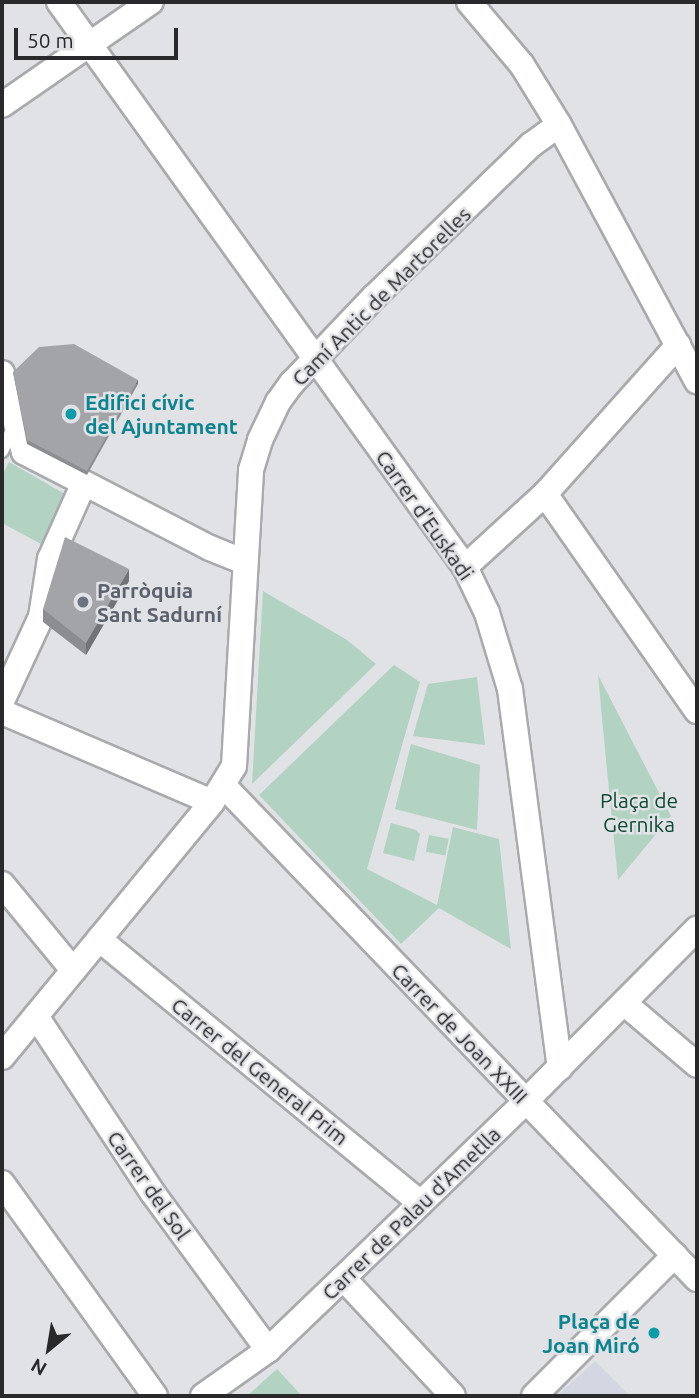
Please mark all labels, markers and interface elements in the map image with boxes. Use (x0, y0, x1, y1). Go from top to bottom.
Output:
scale bar (18, 14, 182, 58)
text: 50 m (27, 28, 74, 52)
street label: Camí Antic de Martorelles (286, 201, 476, 391)
place label: Edifici cívic del Ajuntament (85, 389, 238, 439)
marker: Edifici cívic del Ajuntament (63, 406, 79, 422)
street label: Carrer d'Euskadi (371, 445, 479, 585)
place label: Parròquia Sant Sadurní (97, 577, 222, 627)
marker: Parròquia Sant Sadurní (75, 594, 91, 610)
park label: Plaça de Gernika (600, 787, 678, 837)
street label: Carrer de Joan XXIII (387, 958, 533, 1108)
street label: Carrer del General Prim (167, 992, 353, 1150)
street label: Carrer de Palau d'Ametlla (317, 1121, 505, 1305)
street label: Carrer del Sol (102, 1126, 196, 1244)
place label: Plaça de Joan Miró (542, 1308, 640, 1358)
north arrow (14, 1314, 84, 1384)
marker: Plaça de Joan Miró (646, 1325, 662, 1341)
text: N (27, 1354, 50, 1380)

